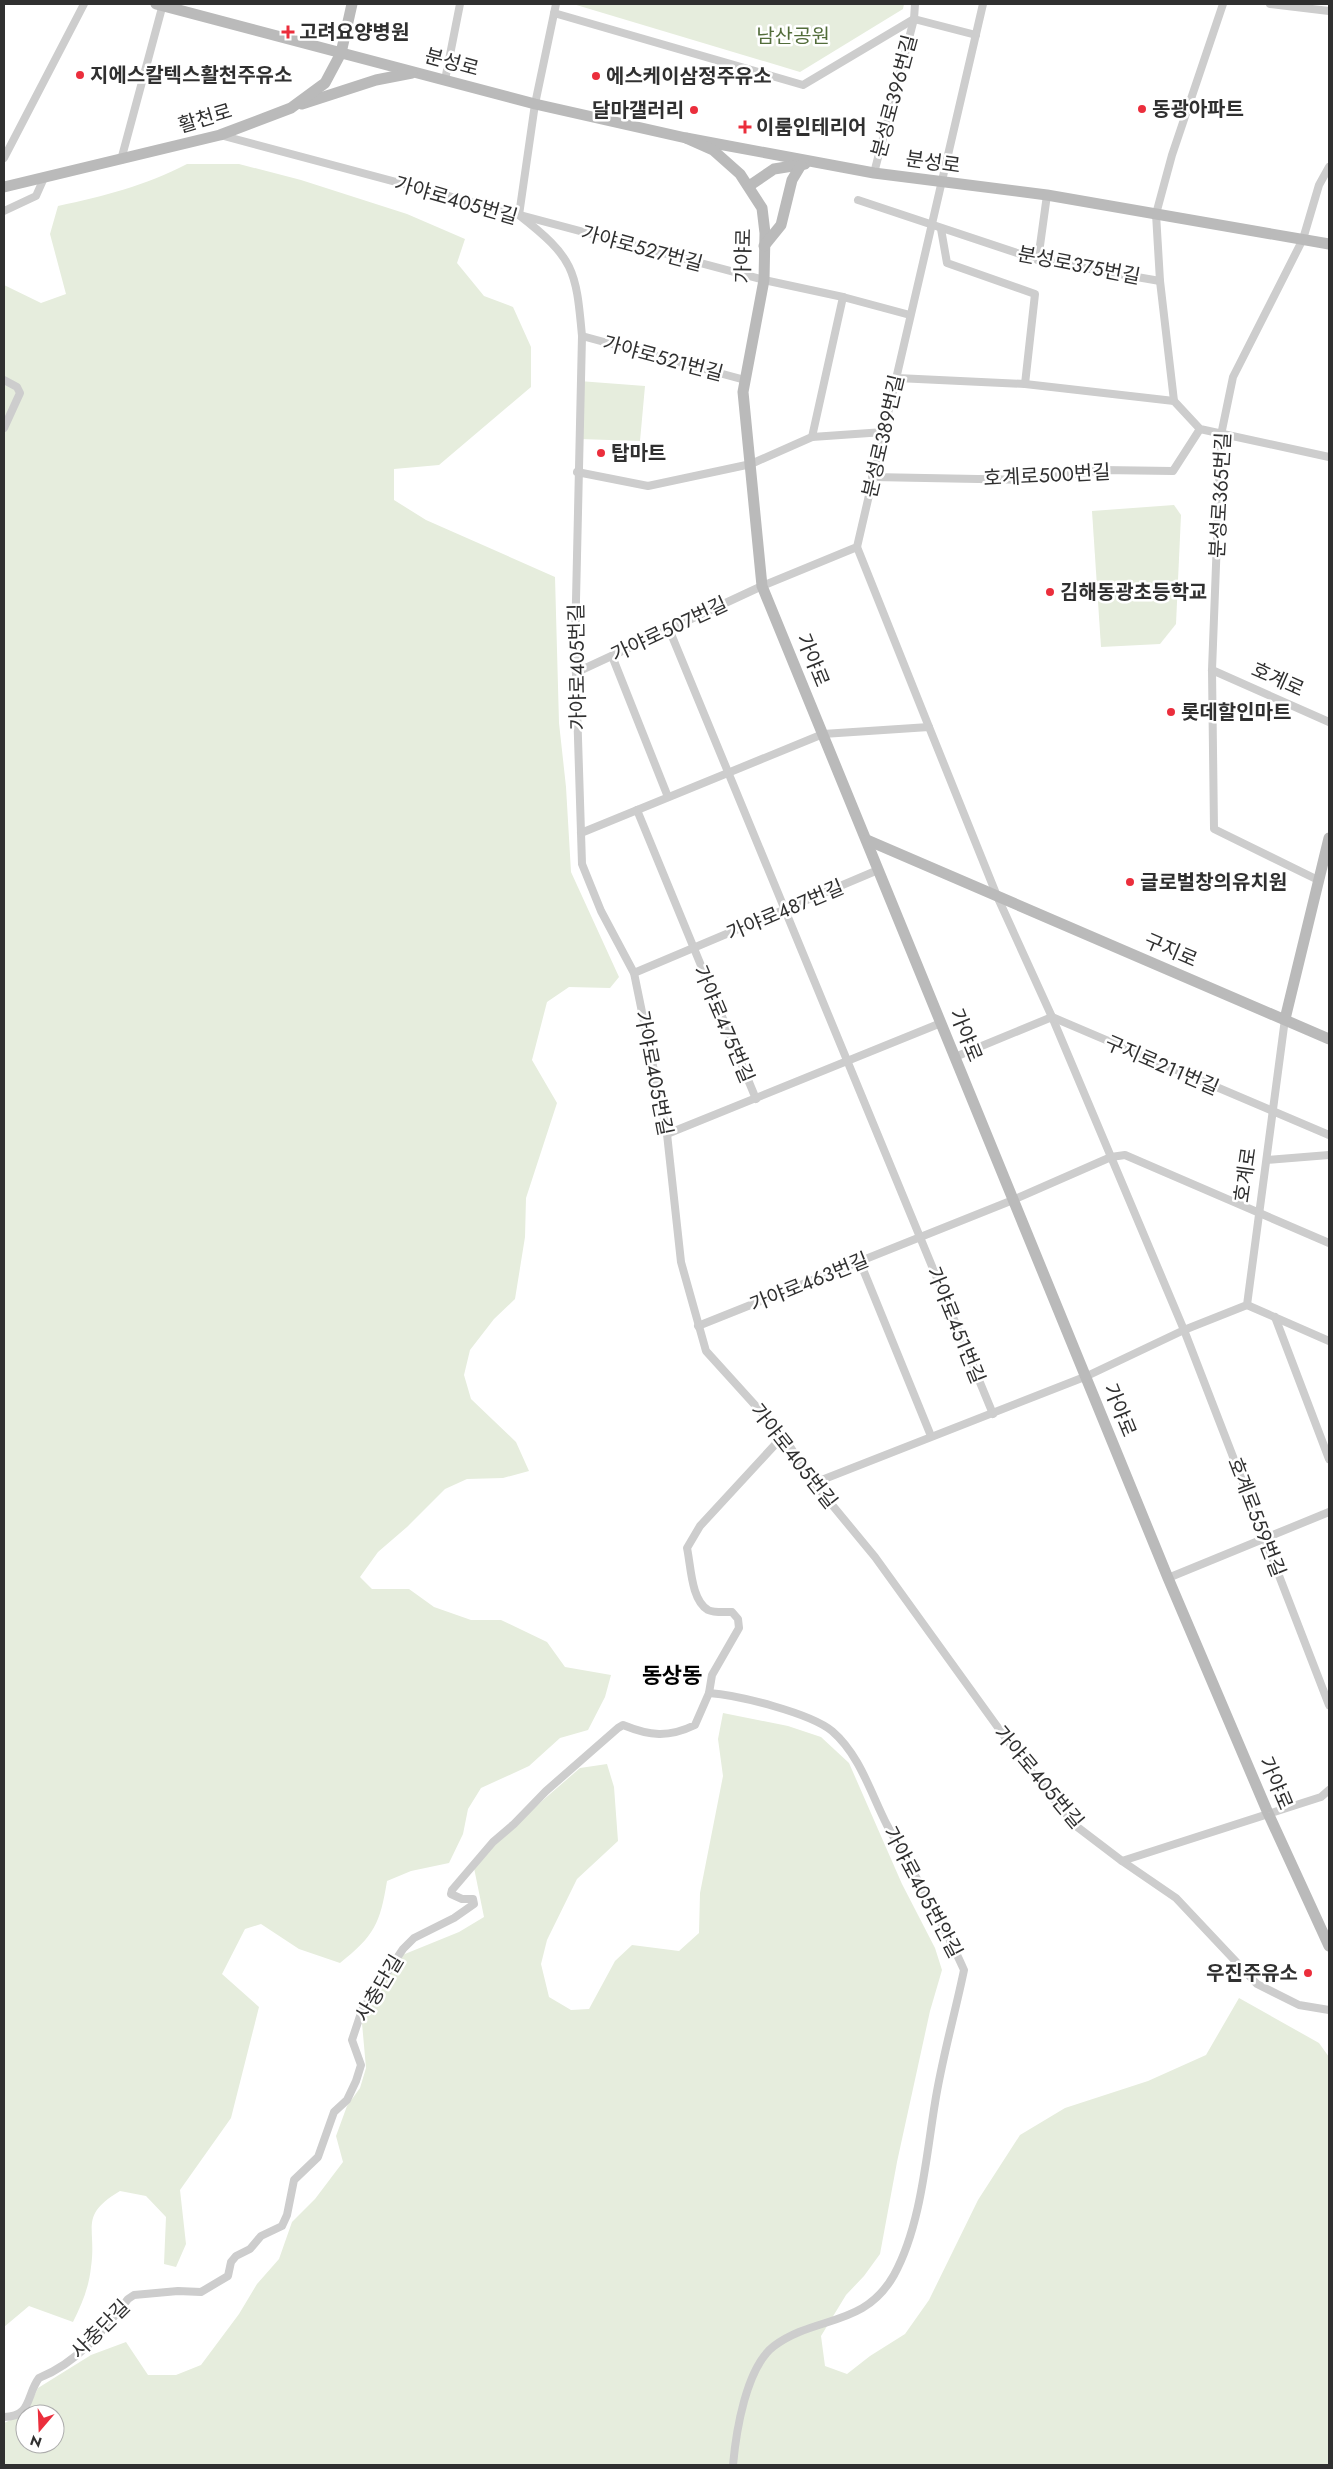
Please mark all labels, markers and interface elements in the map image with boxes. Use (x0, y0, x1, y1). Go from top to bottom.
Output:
place label: 고려요양병원 (299, 18, 409, 47)
park label: 남산공원 (756, 22, 830, 51)
marker: 고려요양병원 (281, 25, 295, 39)
street label: 분성로396번길 (864, 32, 925, 161)
street label: 분성로 (421, 41, 482, 84)
place label: 지에스칼텍스활천주유소 (90, 61, 292, 90)
place label: 에스케이삼정주유소 (606, 62, 772, 91)
marker: 지에스칼텍스활천주유소 (74, 69, 86, 81)
marker: 에스케이삼정주유소 (590, 70, 602, 82)
place label: 동광아파트 (1152, 95, 1244, 124)
place label: 달마갤러리 (592, 96, 684, 125)
street label: 활천로 (175, 97, 236, 140)
marker: 동광아파트 (1136, 103, 1148, 115)
marker: 달마갤러리 (688, 104, 700, 116)
place label: 이룸인테리어 (756, 113, 866, 142)
marker: 이룸인테리어 (738, 120, 752, 134)
street label: 분성로 (904, 144, 962, 181)
street label: 가야로405번길 (391, 169, 521, 232)
street label: 가야로527번길 (578, 218, 706, 279)
street label: 가야로 (729, 228, 758, 284)
street label: 분성로375번길 (1015, 239, 1143, 292)
street label: 가야로521번길 (599, 328, 726, 388)
street label: 분성로389번길 (855, 372, 912, 500)
street label: 분성로365번길 (1203, 431, 1238, 559)
place label: 탑마트 (611, 439, 666, 468)
marker: 탑마트 (595, 447, 607, 459)
street label: 호계로500번길 (983, 458, 1111, 493)
place label: 김해동광초등학교 (1060, 578, 1207, 607)
marker: 김해동광초등학교 (1044, 586, 1056, 598)
street label: 가야로507번길 (606, 590, 732, 669)
street label: 가야로405번길 (562, 603, 593, 731)
street label: 가야로 (789, 629, 836, 691)
street label: 호계로 (1247, 655, 1309, 704)
place label: 롯데할인마트 (1181, 698, 1291, 727)
marker: 롯데할인마트 (1165, 706, 1177, 718)
place label: 글로벌창의유치원 (1140, 868, 1287, 897)
street label: 가야로487번길 (722, 873, 848, 948)
marker: 글로벌창의유치원 (1124, 876, 1136, 888)
street label: 구지로 (1140, 926, 1202, 975)
street label: 가야로475번길 (686, 961, 761, 1088)
street label: 가야로 (942, 1004, 989, 1066)
street label: 가야로405번길 (627, 1008, 680, 1138)
street label: 구지로211번길 (1100, 1028, 1223, 1103)
street label: 호계로 (1227, 1146, 1264, 1204)
street label: 가야로463번길 (745, 1245, 873, 1320)
street label: 가야로451번길 (919, 1262, 992, 1388)
street label: 가야로 (1096, 1379, 1143, 1441)
street label: 가야로405번길 (743, 1397, 844, 1515)
street label: 호계로559번길 (1220, 1453, 1293, 1581)
district label: 동상동 (642, 1659, 702, 1691)
street label: 가야로405번길 (987, 1719, 1091, 1835)
street label: 가야로 (1251, 1752, 1300, 1814)
street label: 가야로405번안길 (876, 1821, 969, 1963)
street label: 사충단길 (348, 1949, 411, 2027)
place label: 우진주유소 (1206, 1959, 1298, 1988)
marker: 우진주유소 (1302, 1967, 1314, 1979)
street label: 사충단길 (64, 2293, 137, 2366)
north arrow (15, 2404, 65, 2454)
text: N (27, 2430, 44, 2453)

